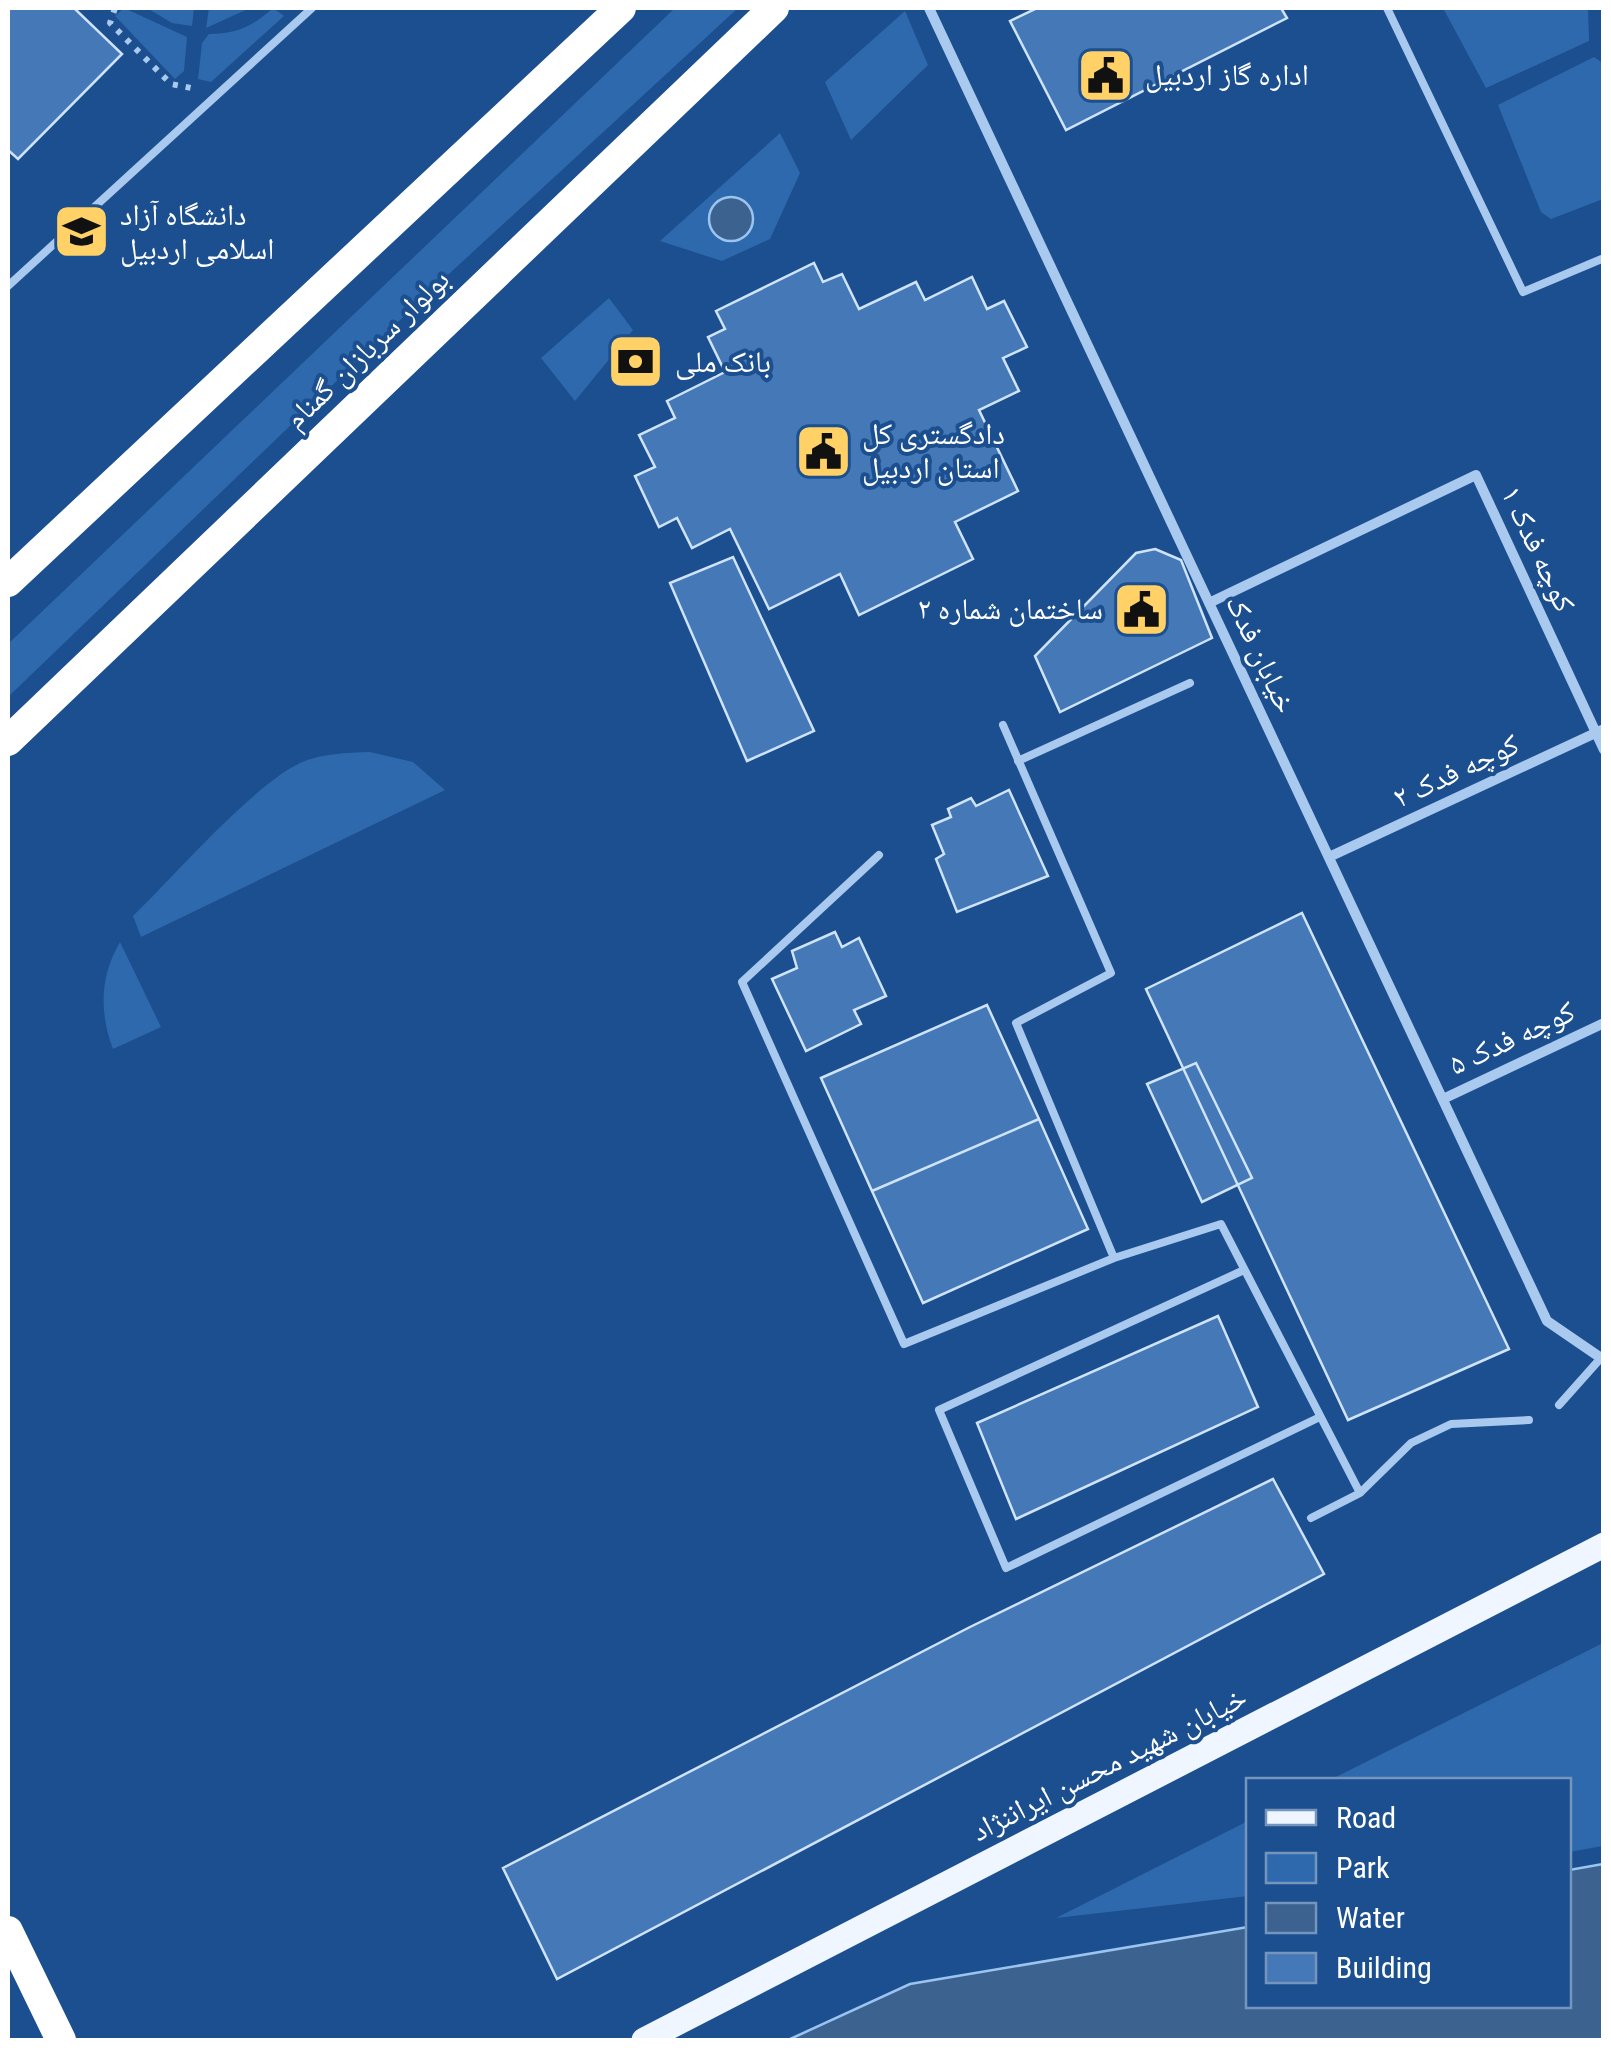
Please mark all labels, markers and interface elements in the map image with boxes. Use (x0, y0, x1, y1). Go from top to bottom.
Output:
public building icon: اداره گاز اردبیل (1076, 45, 1136, 105)
place label: اداره گاز اردبیل (1145, 57, 1309, 93)
place label: دانشگاه آزاد اسلامی اردبیل (120, 197, 274, 267)
school or university icon: دانشگاه آزاد اسلامی اردبیل (51, 202, 111, 262)
street label: بولوار سربازان گمنام (277, 261, 458, 437)
bank icon: بانک ملی (606, 332, 666, 392)
place label: بانک ملی (675, 344, 771, 380)
place label: دادگستری کل استان اردبیل (862, 416, 1005, 486)
public building icon: دادگستری کل استان اردبیل (793, 421, 853, 481)
street label: کوچه فدک ۱ (1494, 480, 1583, 618)
public building icon: ساختمان شماره ۲ (1112, 579, 1172, 639)
street label: خیابان فدک (1218, 589, 1304, 719)
place label: ساختمان شماره ۲ (917, 591, 1103, 627)
street label: کوچه فدک ۲ (1387, 726, 1525, 815)
street label: کوچه فدک ۵ (1443, 993, 1581, 1082)
street label: خیابان شهید محسن ایراننژاد (965, 1679, 1253, 1849)
legend (1246, 1778, 1571, 2008)
text: Road (1336, 1800, 1396, 1835)
text: Park (1336, 1850, 1390, 1885)
text: Water (1336, 1900, 1405, 1935)
text: Building (1336, 1950, 1432, 1985)

